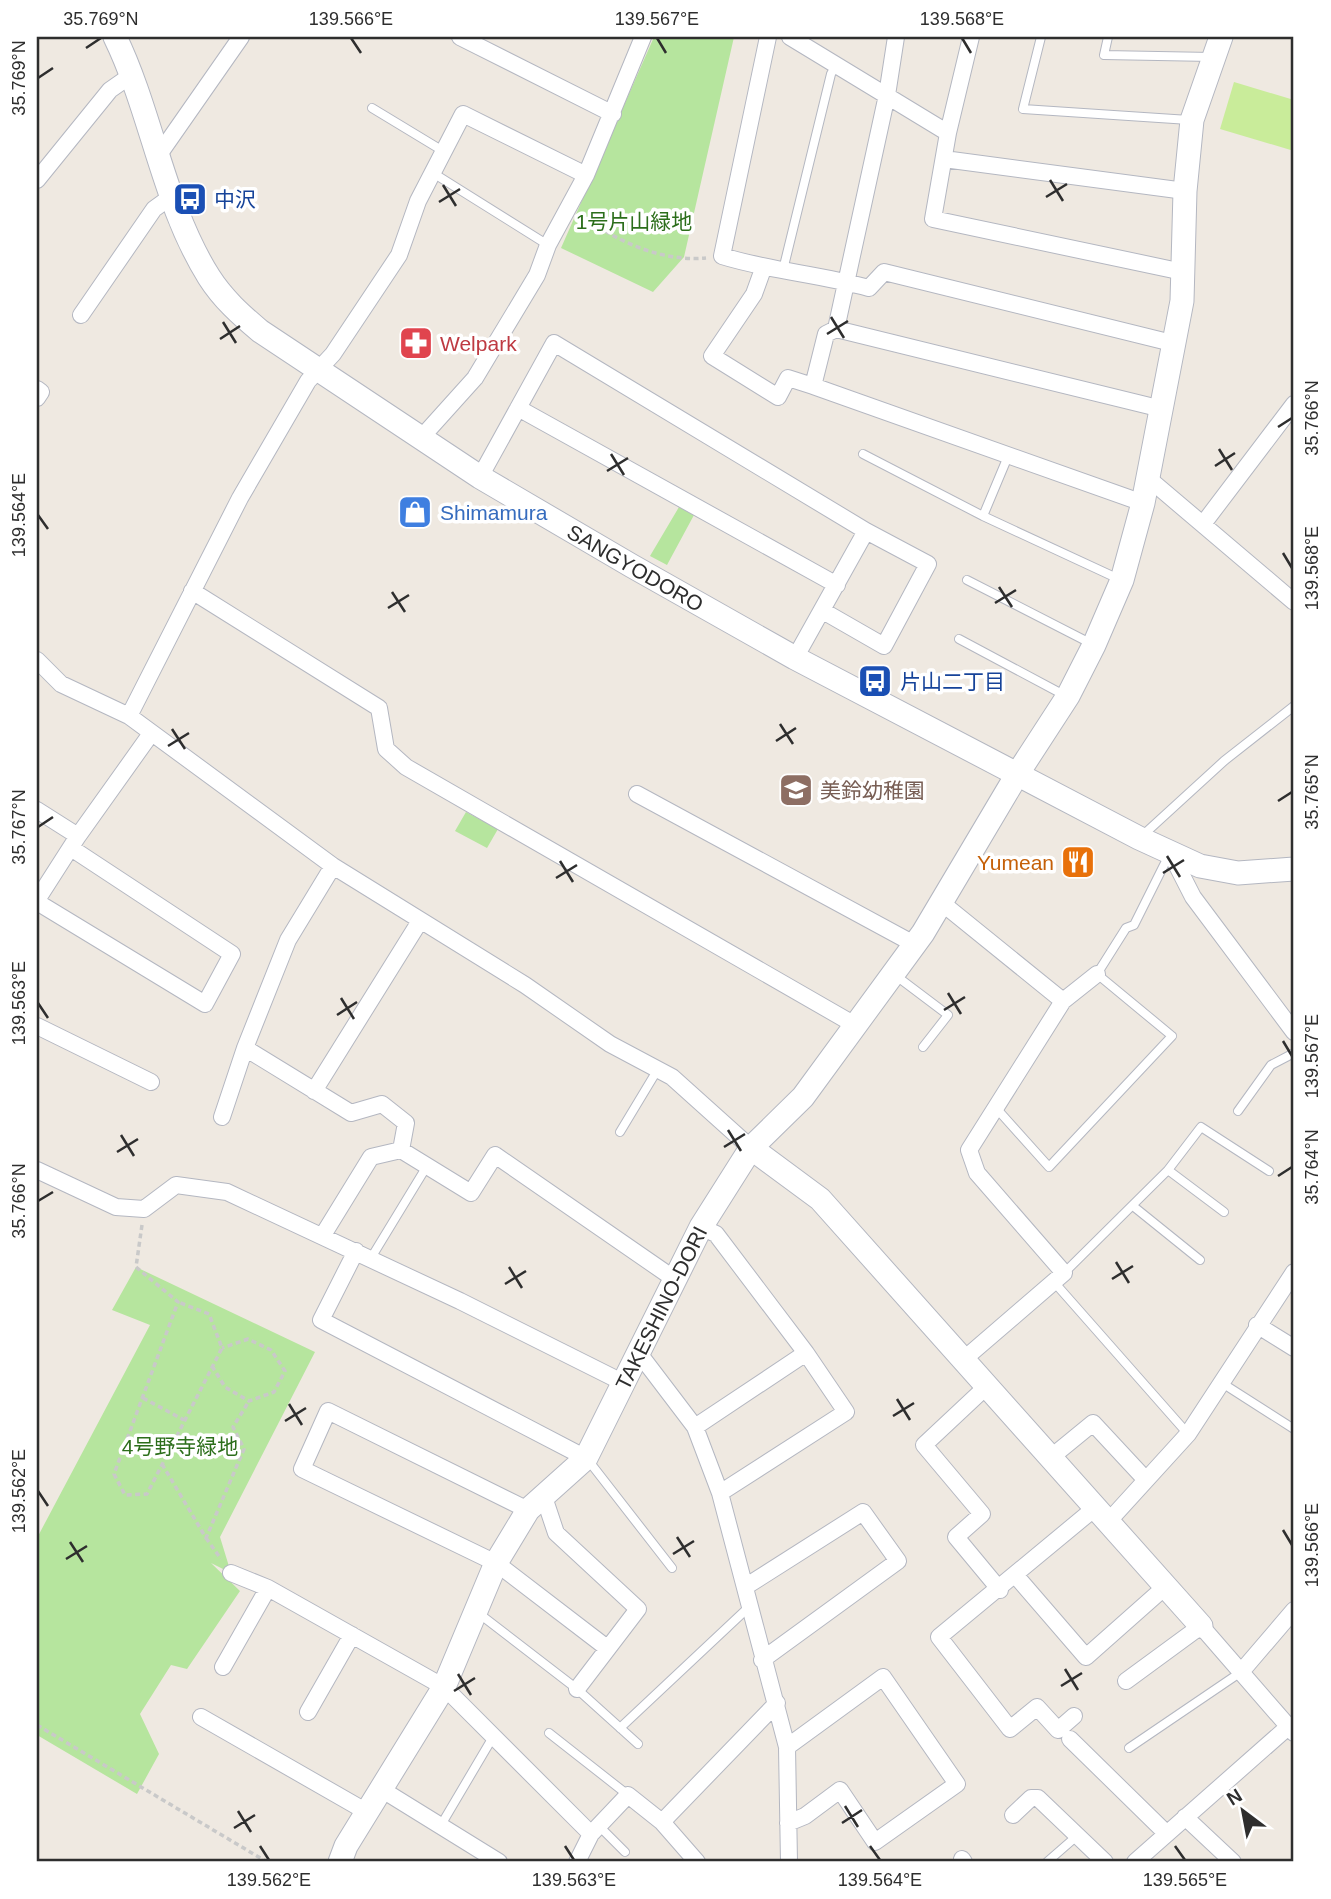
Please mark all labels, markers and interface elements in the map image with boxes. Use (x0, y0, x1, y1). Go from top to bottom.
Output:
text: 35.769°N (63, 9, 139, 29)
text: 139.566°E (309, 9, 393, 29)
text: 139.567°E (615, 9, 699, 29)
text: 139.568°E (920, 9, 1004, 29)
text: 35.769°N (9, 40, 29, 116)
bus stop icon: 中沢 (171, 180, 209, 218)
place label: 中沢 (214, 188, 256, 211)
park label: 1号片山緑地 (576, 210, 692, 233)
pharmacy icon: Welpark (397, 324, 435, 362)
place label: Welpark (440, 332, 517, 355)
text: 35.766°N (1302, 380, 1322, 456)
text: 139.564°E (9, 473, 29, 557)
shop icon: Shimamura (396, 493, 434, 531)
place label: Shimamura (440, 501, 548, 524)
street label: SANGYODORO (564, 519, 708, 616)
text: 139.568°E (1302, 526, 1322, 610)
bus stop icon: 片山二丁目 (856, 662, 894, 700)
place label: 片山二丁目 (900, 670, 1005, 693)
text: 35.765°N (1302, 754, 1322, 830)
school or university icon: 美鈴幼稚園 (777, 771, 815, 809)
place label: 美鈴幼稚園 (820, 779, 925, 802)
text: 35.767°N (9, 789, 29, 865)
restaurant icon: Yumean (1059, 843, 1097, 881)
place label: Yumean (977, 851, 1054, 874)
text: 139.563°E (9, 961, 29, 1045)
text: 139.567°E (1302, 1014, 1322, 1098)
text: 35.764°N (1302, 1129, 1322, 1205)
text: 35.766°N (9, 1163, 29, 1239)
street label: TAKESHINO-DORI (611, 1222, 711, 1393)
park label: 4号野寺緑地 (122, 1435, 238, 1458)
text: 139.562°E (9, 1449, 29, 1533)
text: 139.566°E (1302, 1503, 1322, 1587)
north arrow (1208, 1776, 1278, 1846)
text: N (1223, 1784, 1246, 1810)
text: 139.562°E (227, 1870, 311, 1890)
text: 139.563°E (532, 1870, 616, 1890)
text: 139.564°E (838, 1870, 922, 1890)
text: 139.565°E (1143, 1870, 1227, 1890)

